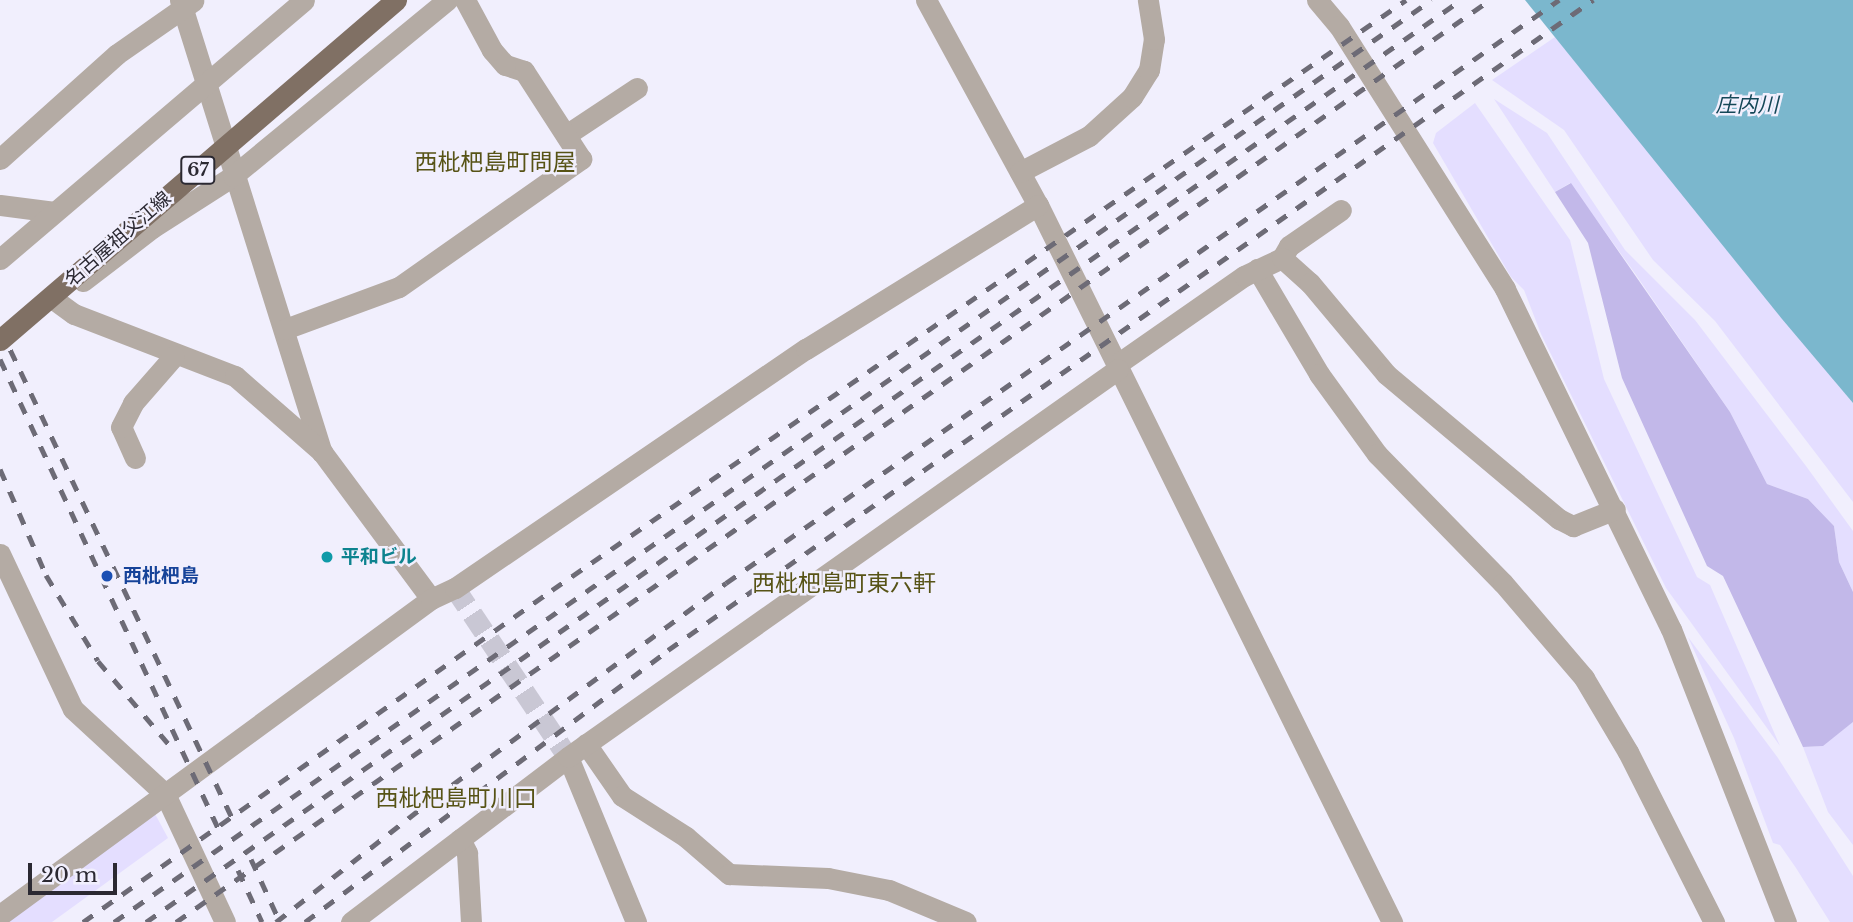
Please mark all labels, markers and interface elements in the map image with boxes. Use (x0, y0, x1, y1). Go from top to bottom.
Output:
water label: 庄内川 (1716, 92, 1778, 118)
district label: 西枇杷島町問屋 (415, 148, 575, 176)
road number: 67 (179, 155, 217, 184)
street label: 名古屋祖父江線 (60, 187, 176, 291)
place label: 平和ビル (341, 546, 417, 568)
marker: 平和ビル (319, 549, 335, 565)
place label: 西枇杷島 (123, 565, 199, 587)
marker: 西枇杷島 (97, 566, 117, 586)
district label: 西枇杷島町東六軒 (752, 569, 936, 597)
district label: 西枇杷島町川口 (376, 784, 536, 812)
scale bar (32, 848, 121, 892)
text: 20 m (41, 862, 98, 888)

